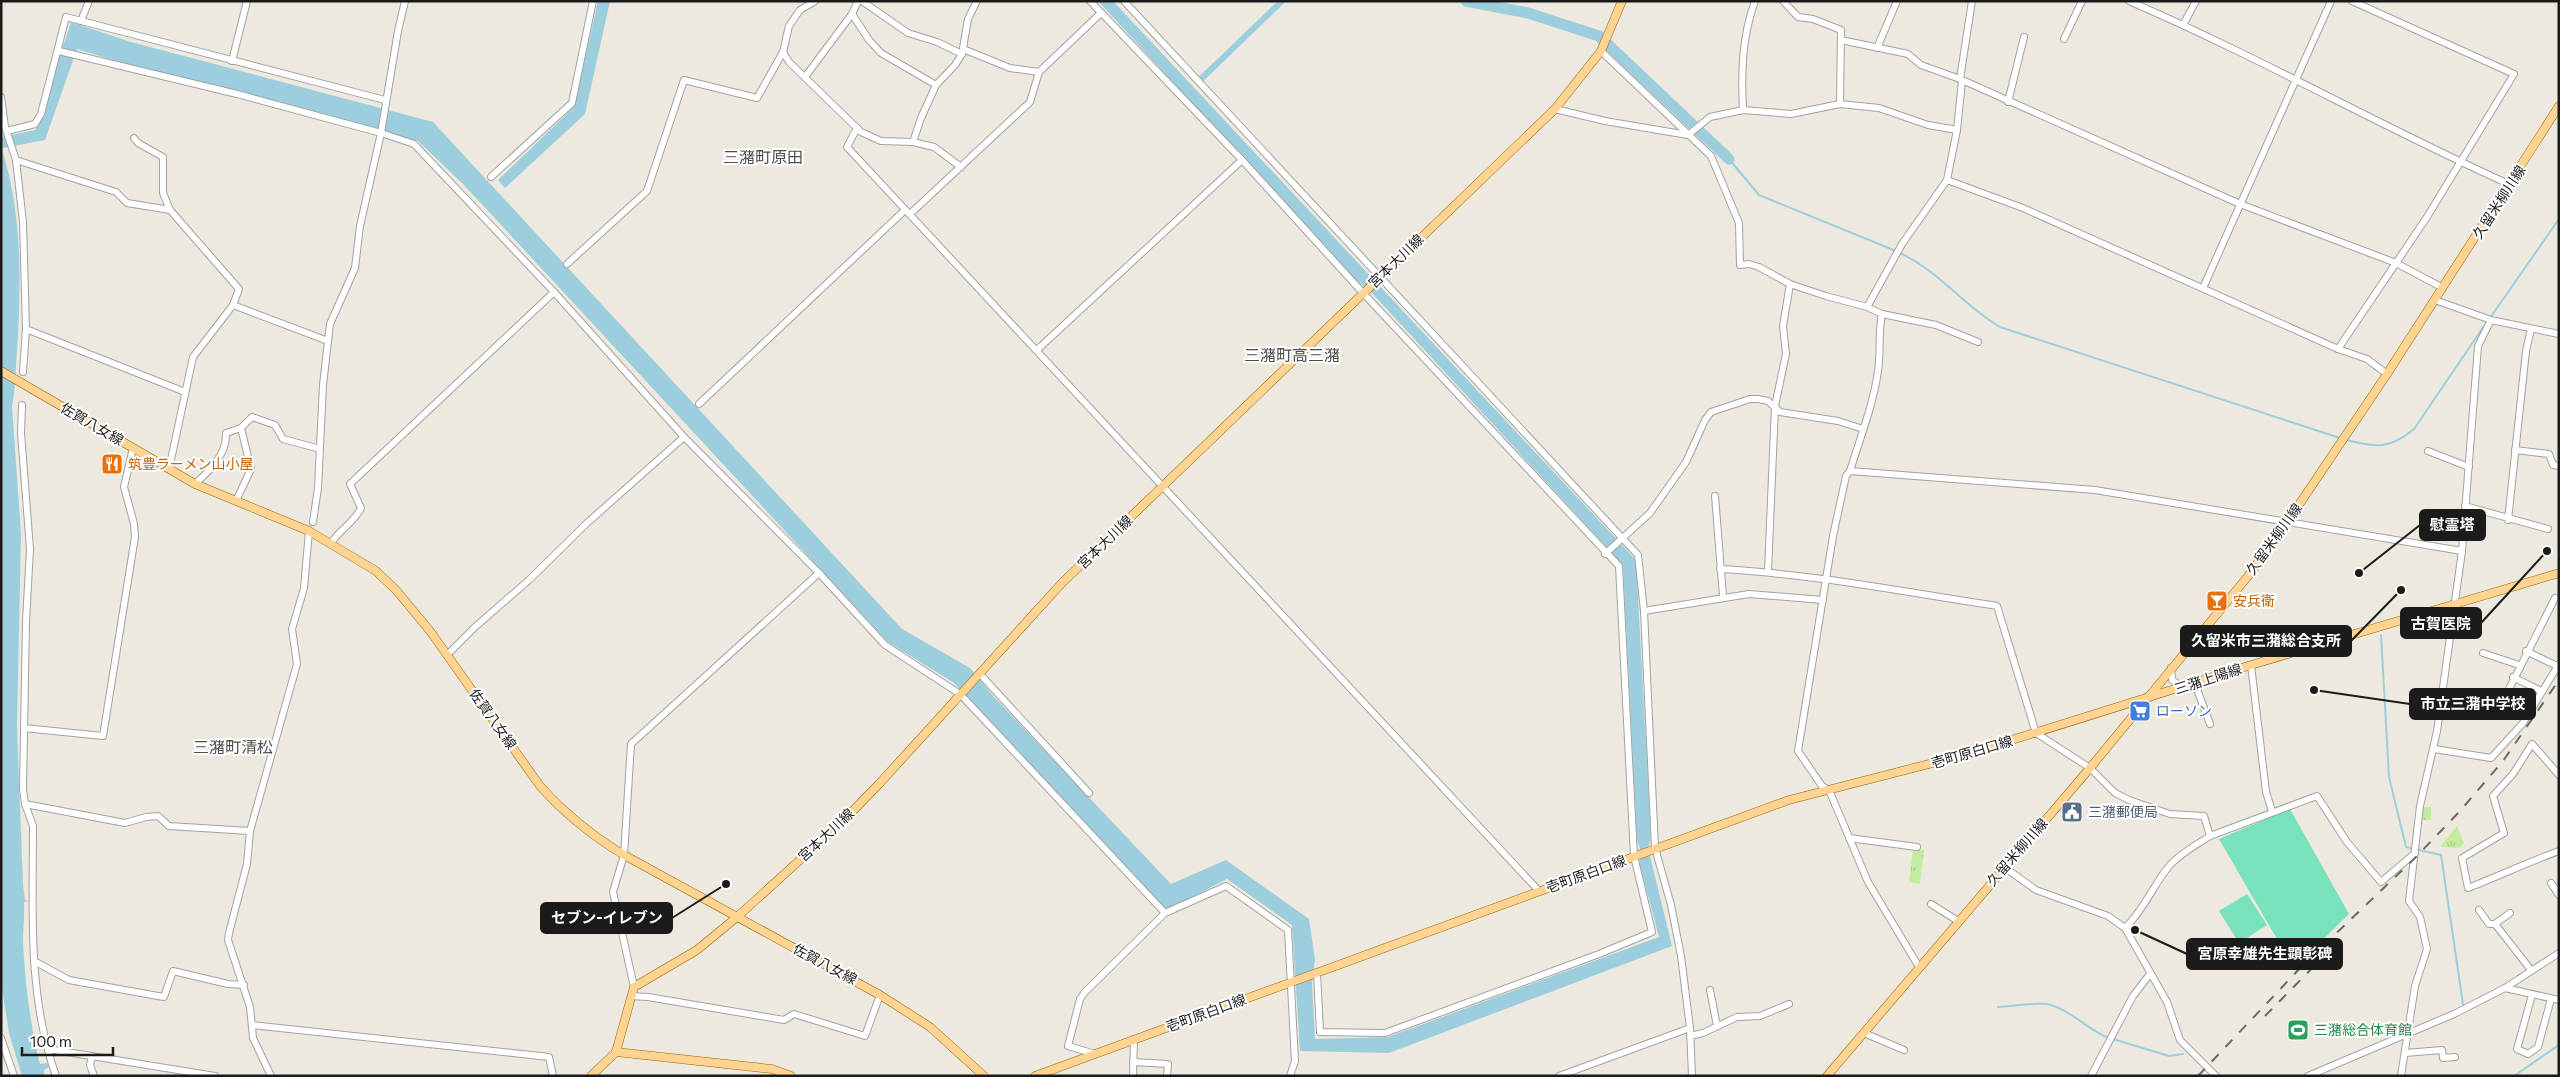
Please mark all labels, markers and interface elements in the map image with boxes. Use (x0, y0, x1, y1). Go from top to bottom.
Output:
district label: 三潴町原田 (723, 147, 803, 166)
street label: 久留米柳川線 (2469, 162, 2529, 242)
street label: 宮本大川線 (1365, 230, 1427, 291)
district label: 三潴町高三潴 (1244, 345, 1340, 364)
street label: 佐賀八女線 (58, 399, 127, 448)
restaurant icon: 筑豊ラーメン山小屋 (100, 452, 124, 476)
place label: 筑豊ラーメン山小屋 (128, 455, 253, 472)
street label: 久留米柳川線 (2242, 500, 2305, 578)
callout: 慰霊塔 (2420, 510, 2485, 540)
street label: 宮本大川線 (1074, 511, 1136, 572)
text: 慰霊塔 (2429, 515, 2475, 533)
bar icon: 安兵衛 (2205, 589, 2229, 613)
place label: 安兵衛 (2233, 592, 2275, 609)
callout: 古賀医院 (2401, 608, 2481, 638)
text: 古賀医院 (2411, 614, 2471, 632)
callout: 久留米市三潴総合支所 (2181, 626, 2351, 656)
text: 久留米市三潴総合支所 (2191, 631, 2341, 649)
street label: 三潴上陽線 (2172, 660, 2244, 697)
street label: 佐賀八女線 (466, 685, 520, 752)
callout: 市立三潴中学校 (2410, 689, 2535, 719)
text: 市立三潴中学校 (2420, 694, 2526, 712)
supermarket icon: ローソン (2128, 699, 2152, 723)
place label: ローソン (2156, 702, 2212, 719)
street label: 壱町原白口線 (1929, 732, 2015, 771)
district label: 三潴町清松 (193, 737, 273, 756)
public building icon: 三潴郵便局 (2060, 800, 2084, 824)
place label: 三潴郵便局 (2088, 803, 2158, 820)
street label: 宮本大川線 (794, 805, 857, 865)
street label: 久留米柳川線 (1983, 814, 2051, 889)
street label: 壱町原白口線 (1543, 851, 1628, 896)
callout: セブン-イレブン (541, 903, 672, 933)
text: セブン-イレブン (551, 908, 663, 926)
callout: 宮原幸雄先生顕彰碑 (2187, 939, 2342, 969)
street label: 佐賀八女線 (790, 940, 860, 987)
text: 宮原幸雄先生顕彰碑 (2197, 944, 2333, 962)
street label: 壱町原白口線 (1163, 990, 1248, 1035)
sports icon: 三潴総合体育館 (2286, 1018, 2310, 1042)
place label: 三潴総合体育館 (2314, 1021, 2412, 1038)
scale bar (22, 1024, 114, 1056)
text: 100 m (30, 1032, 72, 1050)

